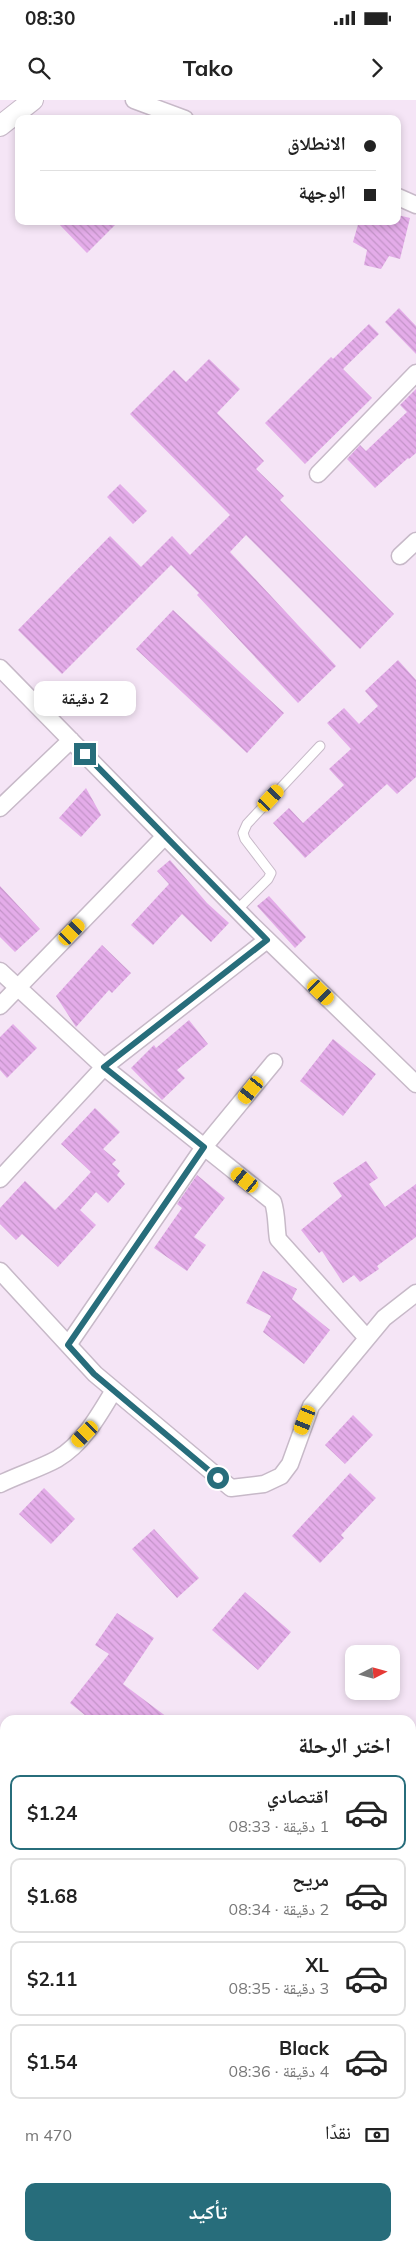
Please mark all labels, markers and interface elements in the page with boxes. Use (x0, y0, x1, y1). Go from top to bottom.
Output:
text: 08:30 (25, 6, 75, 30)
icon: search (25, 54, 53, 82)
text: Tako (183, 54, 233, 82)
icon: forward (363, 54, 391, 82)
text: الانطلاق (287, 131, 346, 155)
text: الوجهة (298, 180, 346, 204)
callout: 2 دقيقة (34, 682, 136, 716)
text: 2 دقيقة (61, 688, 109, 708)
route end (74, 743, 96, 765)
car (255, 782, 286, 814)
car (56, 916, 87, 948)
car (304, 976, 337, 1008)
car (235, 1074, 266, 1106)
car (228, 1165, 261, 1195)
car (292, 1403, 317, 1437)
car (69, 1418, 100, 1450)
route start (207, 1467, 229, 1489)
north arrow (345, 1645, 400, 1700)
map controls (345, 1645, 400, 1700)
text: اختر الرحلة (298, 1731, 391, 1759)
text: اقتصادي (267, 1784, 329, 1808)
icon: car (344, 1790, 389, 1835)
text: $1.24 (27, 1801, 77, 1825)
text: 1 دقيقة · 08:33 (229, 1816, 329, 1836)
text: مريح (292, 1867, 329, 1891)
icon: car (344, 1873, 389, 1918)
text: $1.68 (27, 1884, 77, 1908)
text: 2 دقيقة · 08:34 (229, 1899, 329, 1919)
text: XL (306, 1953, 329, 1977)
icon: car (344, 1956, 389, 2001)
text: $2.11 (27, 1967, 77, 1991)
text: 3 دقيقة · 08:35 (229, 1978, 329, 1998)
text: Black (279, 2036, 329, 2060)
icon: car (344, 2039, 389, 2084)
text: $1.54 (27, 2050, 77, 2074)
text: 4 دقيقة · 08:36 (229, 2061, 329, 2081)
text: نقدًا (325, 2120, 351, 2144)
icon: cash (363, 2121, 391, 2149)
text: 470 m (25, 2125, 72, 2145)
button: تأكيد (25, 2183, 391, 2241)

